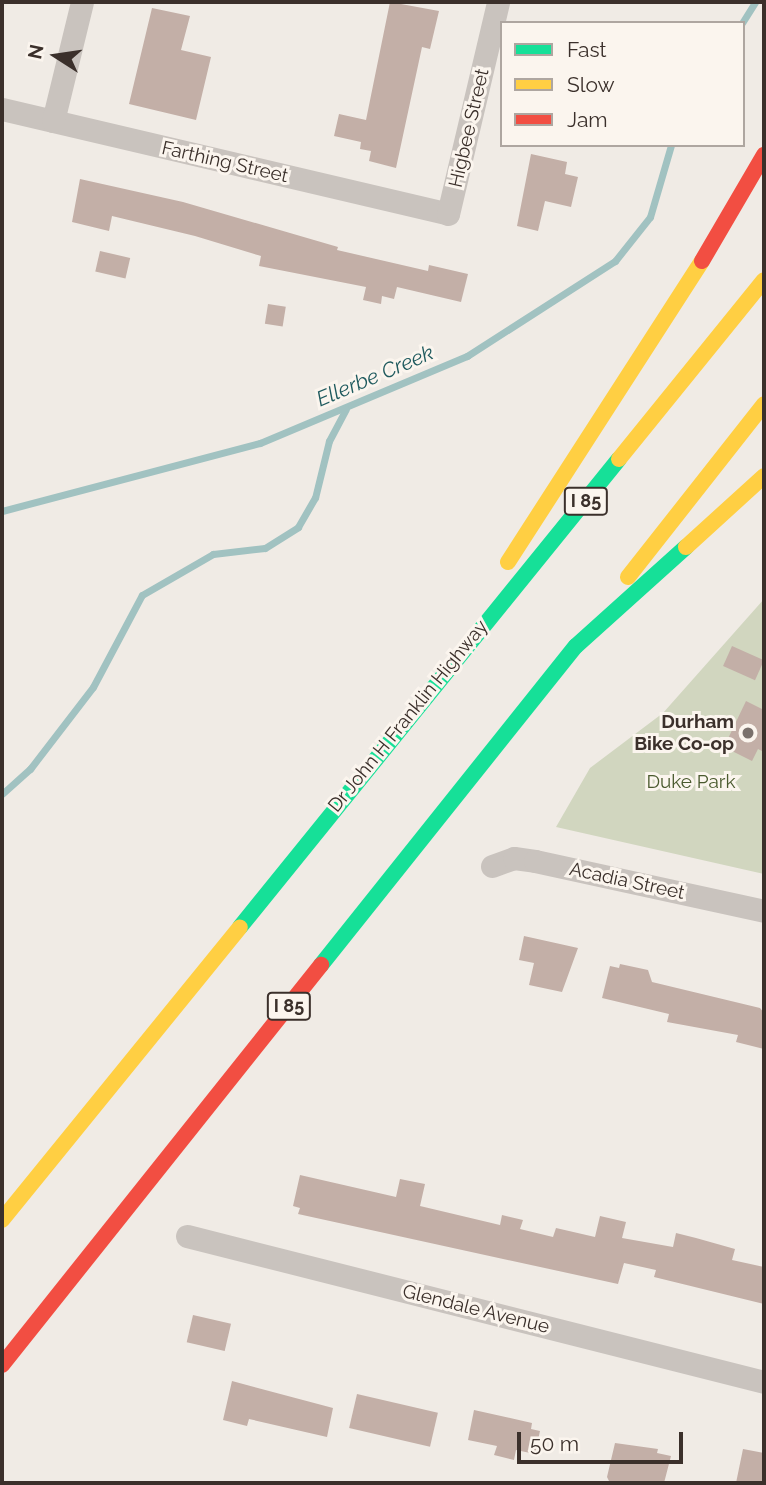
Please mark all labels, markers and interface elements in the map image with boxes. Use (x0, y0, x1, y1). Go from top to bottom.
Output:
north arrow (21, 21, 91, 91)
legend (500, 21, 745, 147)
text: Fast (567, 37, 607, 62)
text: N (23, 42, 48, 61)
street label: Higbee Street (444, 66, 494, 190)
text: Slow (567, 72, 615, 97)
text: Jam (567, 107, 608, 132)
street label: Farthing Street (160, 136, 290, 188)
water label: Ellerbe Creek (313, 340, 437, 412)
road number: I 85 (563, 486, 609, 516)
street label: Dr John H Franklin Highway (323, 615, 493, 817)
place label: Durham Bike Co-op (634, 711, 734, 755)
marker: Durham Bike Co-op (740, 725, 756, 741)
park label: Duke Park (646, 771, 736, 793)
street label: Acadia Street (567, 858, 687, 904)
road number: I 85 (266, 992, 312, 1021)
street label: Glendale Avenue (400, 1280, 552, 1338)
scale bar (521, 1418, 687, 1462)
text: 50 m (530, 1431, 579, 1456)

